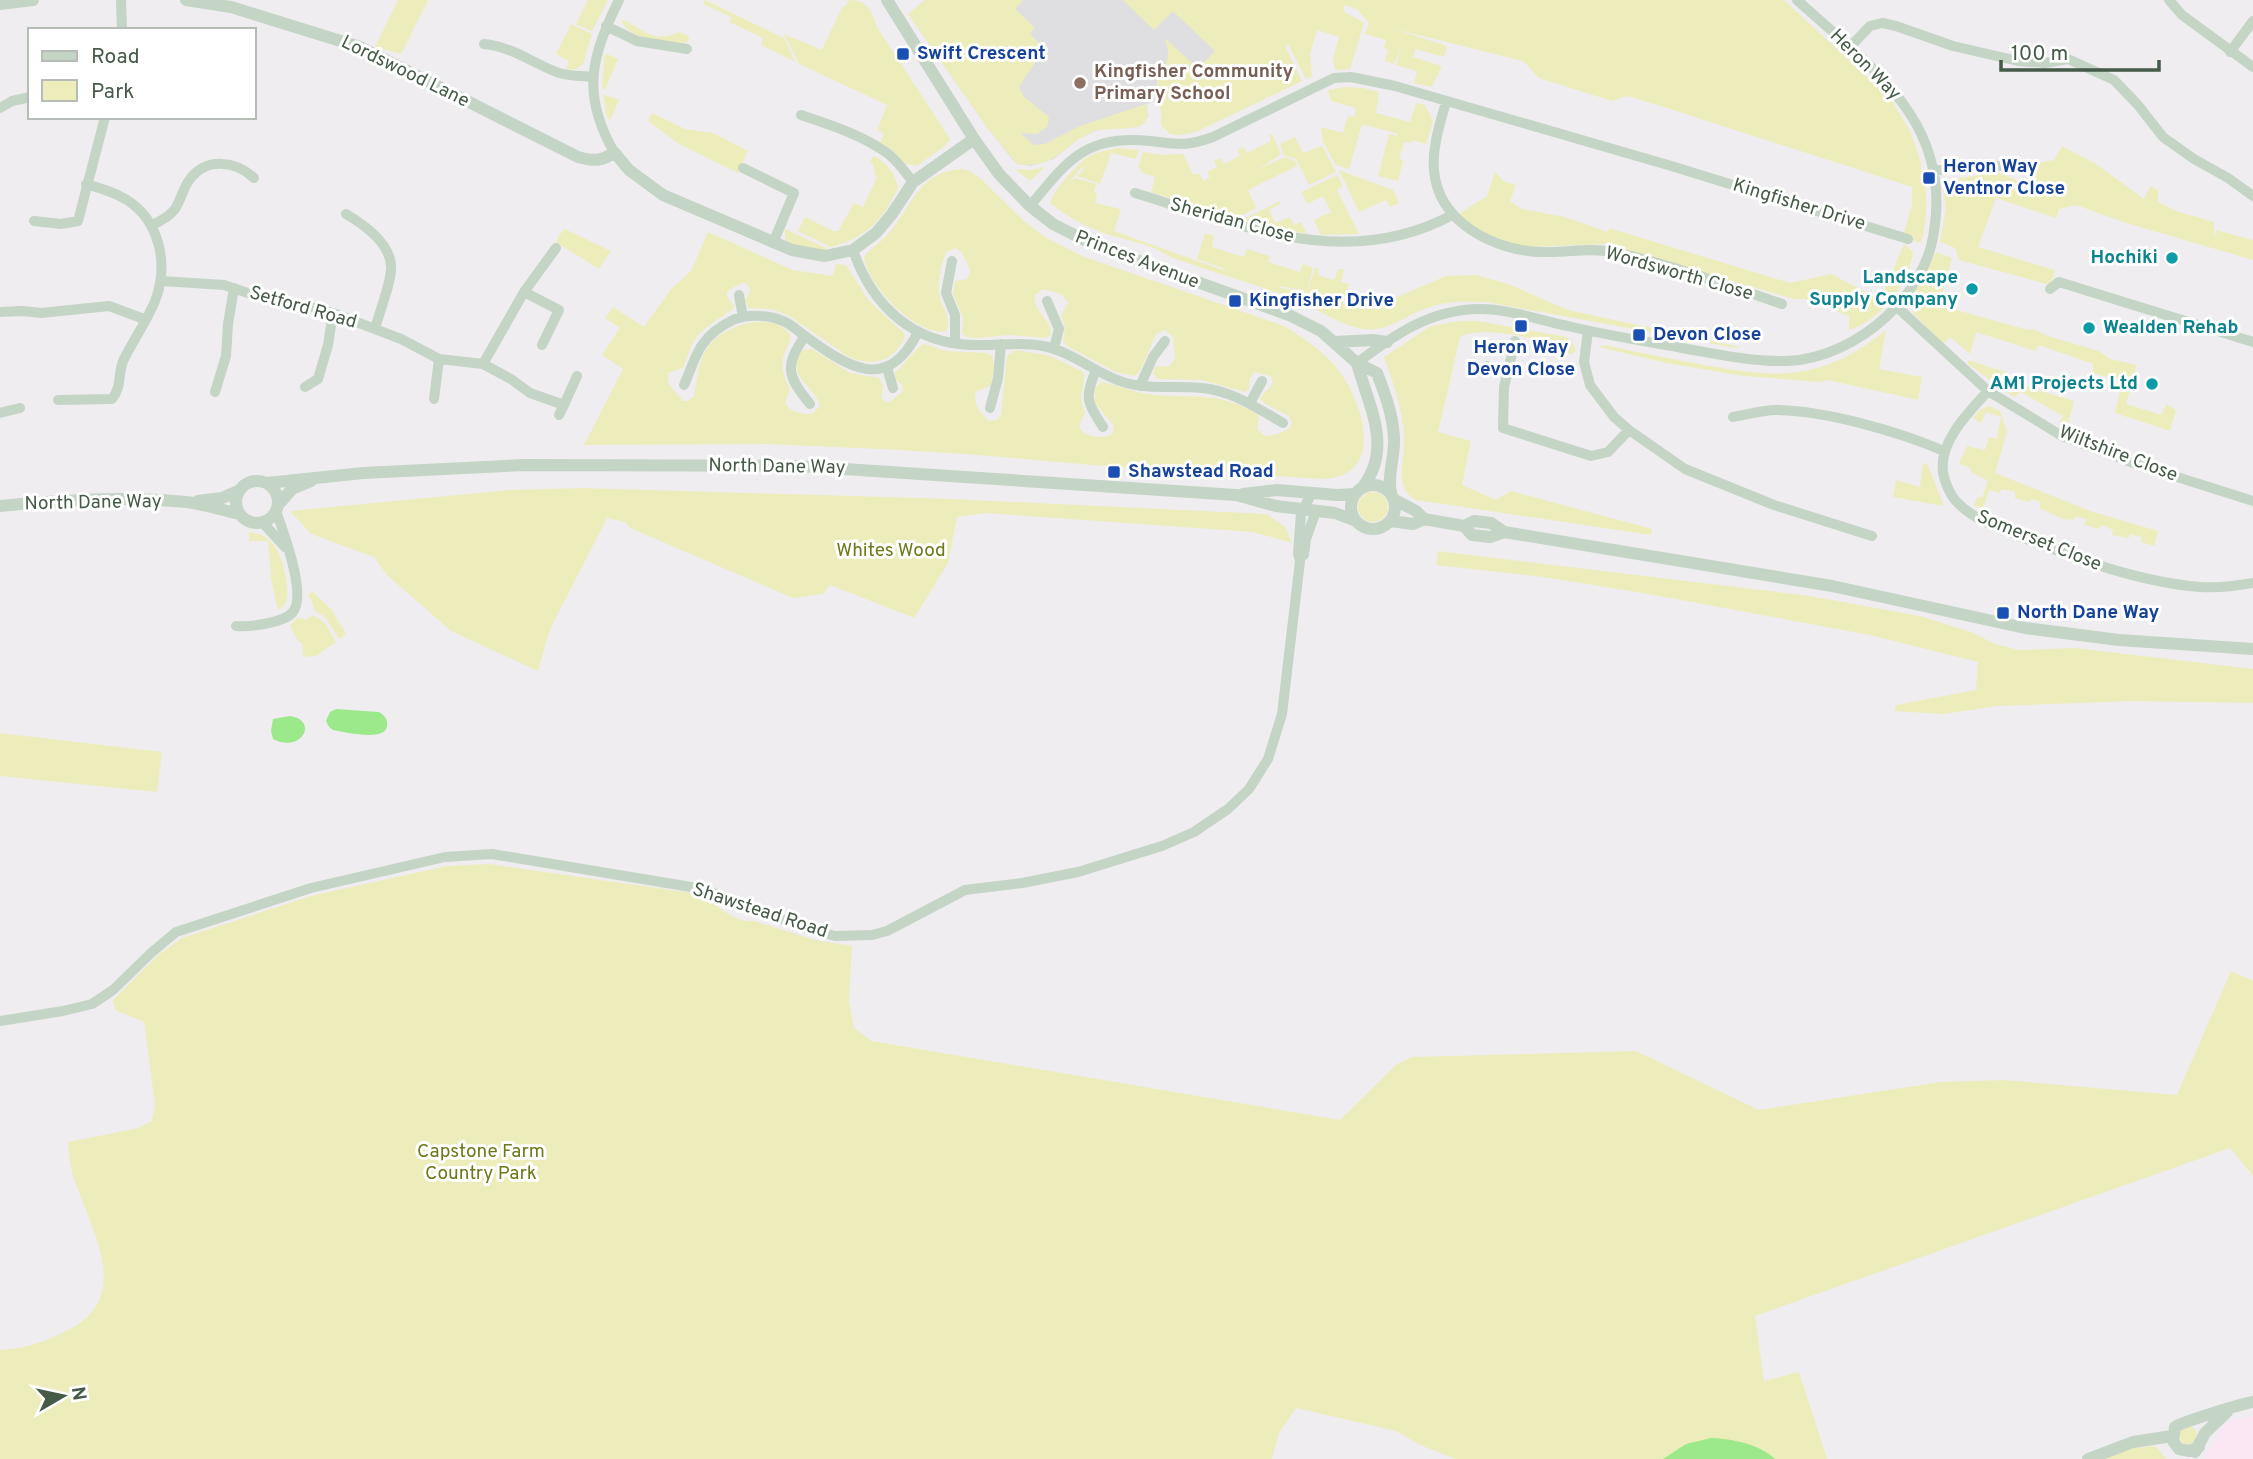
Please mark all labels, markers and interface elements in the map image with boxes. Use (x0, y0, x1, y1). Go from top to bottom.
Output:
street label: Heron Way (1824, 24, 1906, 106)
legend (28, 28, 256, 119)
scale bar (2001, 28, 2158, 72)
street label: Lordswood Lane (337, 31, 473, 113)
text: 100 m (2011, 41, 2068, 68)
place label: Swift Crescent (917, 42, 1046, 66)
text: Road (91, 44, 140, 71)
marker: Swift Crescent (895, 46, 911, 62)
place label: Kingfisher Community Primary School (1094, 60, 1293, 106)
marker: Kingfisher Community Primary School (1072, 75, 1088, 91)
text: Park (91, 79, 134, 106)
place label: Heron Way Ventnor Close (1943, 155, 2065, 201)
marker: Heron Way Ventnor Close (1921, 170, 1937, 186)
street label: Kingfisher Drive (1730, 173, 1868, 237)
street label: Sheridan Close (1167, 193, 1297, 249)
street label: Princes Avenue (1072, 225, 1202, 295)
street label: Wordsworth Close (1602, 241, 1756, 307)
place label: Hochiki (2091, 246, 2158, 270)
marker: Hochiki (2164, 250, 2180, 266)
place label: Landscape Supply Company (1809, 266, 1958, 312)
street label: Setford Road (247, 281, 359, 335)
marker: Landscape Supply Company (1964, 281, 1980, 297)
place label: Kingfisher Drive (1249, 289, 1394, 313)
marker: Kingfisher Drive (1227, 293, 1243, 309)
place label: Wealden Rehab (2103, 316, 2238, 340)
marker: Heron Way Devon Close (1513, 318, 1529, 334)
marker: Wealden Rehab (2081, 320, 2097, 336)
place label: Devon Close (1653, 323, 1761, 347)
marker: Devon Close (1631, 327, 1647, 343)
place label: Heron Way Devon Close (1467, 336, 1575, 382)
place label: AM1 Projects Ltd (1990, 372, 2138, 396)
marker: AM1 Projects Ltd (2144, 376, 2160, 392)
street label: Wiltshire Close (2055, 420, 2181, 488)
street label: North Dane Way (708, 454, 846, 480)
place label: Shawstead Road (1128, 460, 1274, 484)
marker: Shawstead Road (1106, 464, 1122, 480)
street label: North Dane Way (24, 490, 162, 516)
street label: Somerset Close (1973, 505, 2105, 577)
park label: Whites Wood (836, 539, 946, 563)
place label: North Dane Way (2017, 601, 2160, 625)
marker: North Dane Way (1995, 605, 2011, 621)
street label: Shawstead Road (689, 878, 831, 944)
park label: Capstone Farm Country Park (417, 1140, 545, 1186)
north arrow (28, 1361, 98, 1431)
text: N (65, 1385, 91, 1402)

